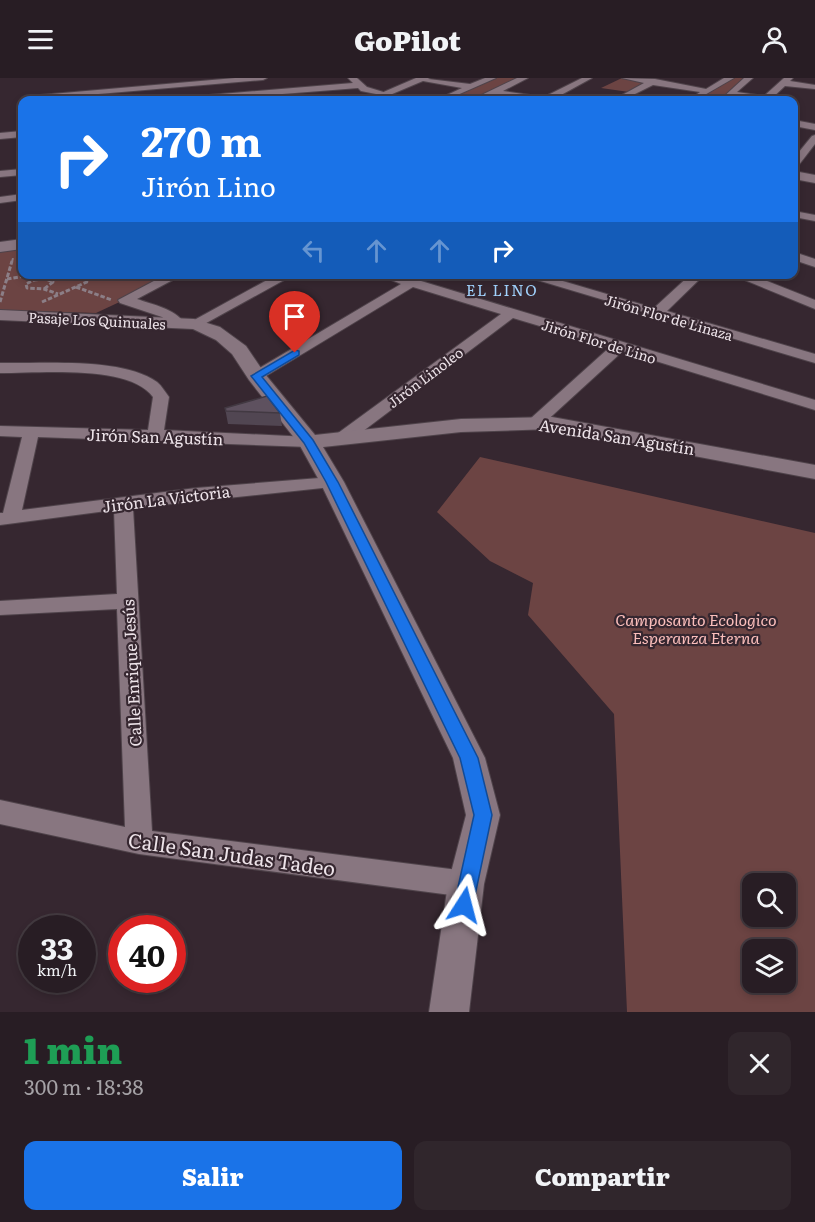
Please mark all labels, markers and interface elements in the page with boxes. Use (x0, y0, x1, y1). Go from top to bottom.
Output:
text: GoPilot (354, 19, 461, 59)
icon: menu (24, 23, 57, 56)
icon: person (758, 23, 791, 56)
text: 270 m (141, 108, 262, 170)
icon: right (42, 120, 120, 198)
text: Jirón Lino (141, 165, 276, 205)
icon: left (297, 234, 330, 267)
icon: ahead (360, 234, 393, 267)
icon: ahead (423, 234, 456, 267)
icon: right (486, 234, 519, 267)
district label: EL LINO (466, 278, 538, 301)
street label: Jirón Flor de Linaza (603, 289, 736, 345)
pin (269, 291, 320, 353)
icon: arrive (278, 300, 311, 333)
street label: Pasaje Los Quinuales (28, 306, 166, 334)
street label: Jirón Flor de Lino (539, 314, 659, 368)
street label: Jirón Linoleo (383, 342, 467, 412)
street label: Avenida San Agustín (538, 412, 697, 460)
street label: Jirón San Agustín (86, 422, 224, 450)
street label: Jirón La Victoria (101, 478, 232, 518)
street label: Calle Enrique Jesús (115, 599, 147, 747)
park label: Camposanto Ecologico Esperanza Eterna (615, 607, 777, 649)
street label: Calle San Judas Tadeo (126, 824, 338, 882)
position arrow (432, 873, 496, 937)
map controls (742, 873, 796, 993)
button: search (742, 873, 796, 927)
speed limit sign: 40 (108, 915, 186, 993)
text: 33 (41, 925, 73, 969)
button: layers (742, 939, 796, 993)
text: km/h (37, 958, 77, 981)
text: 1 min (24, 1022, 122, 1075)
button: close (728, 1032, 791, 1095)
text: 300 m · 18:38 (24, 1071, 144, 1101)
button: Salir (24, 1141, 402, 1210)
button: Compartir (414, 1141, 791, 1210)

